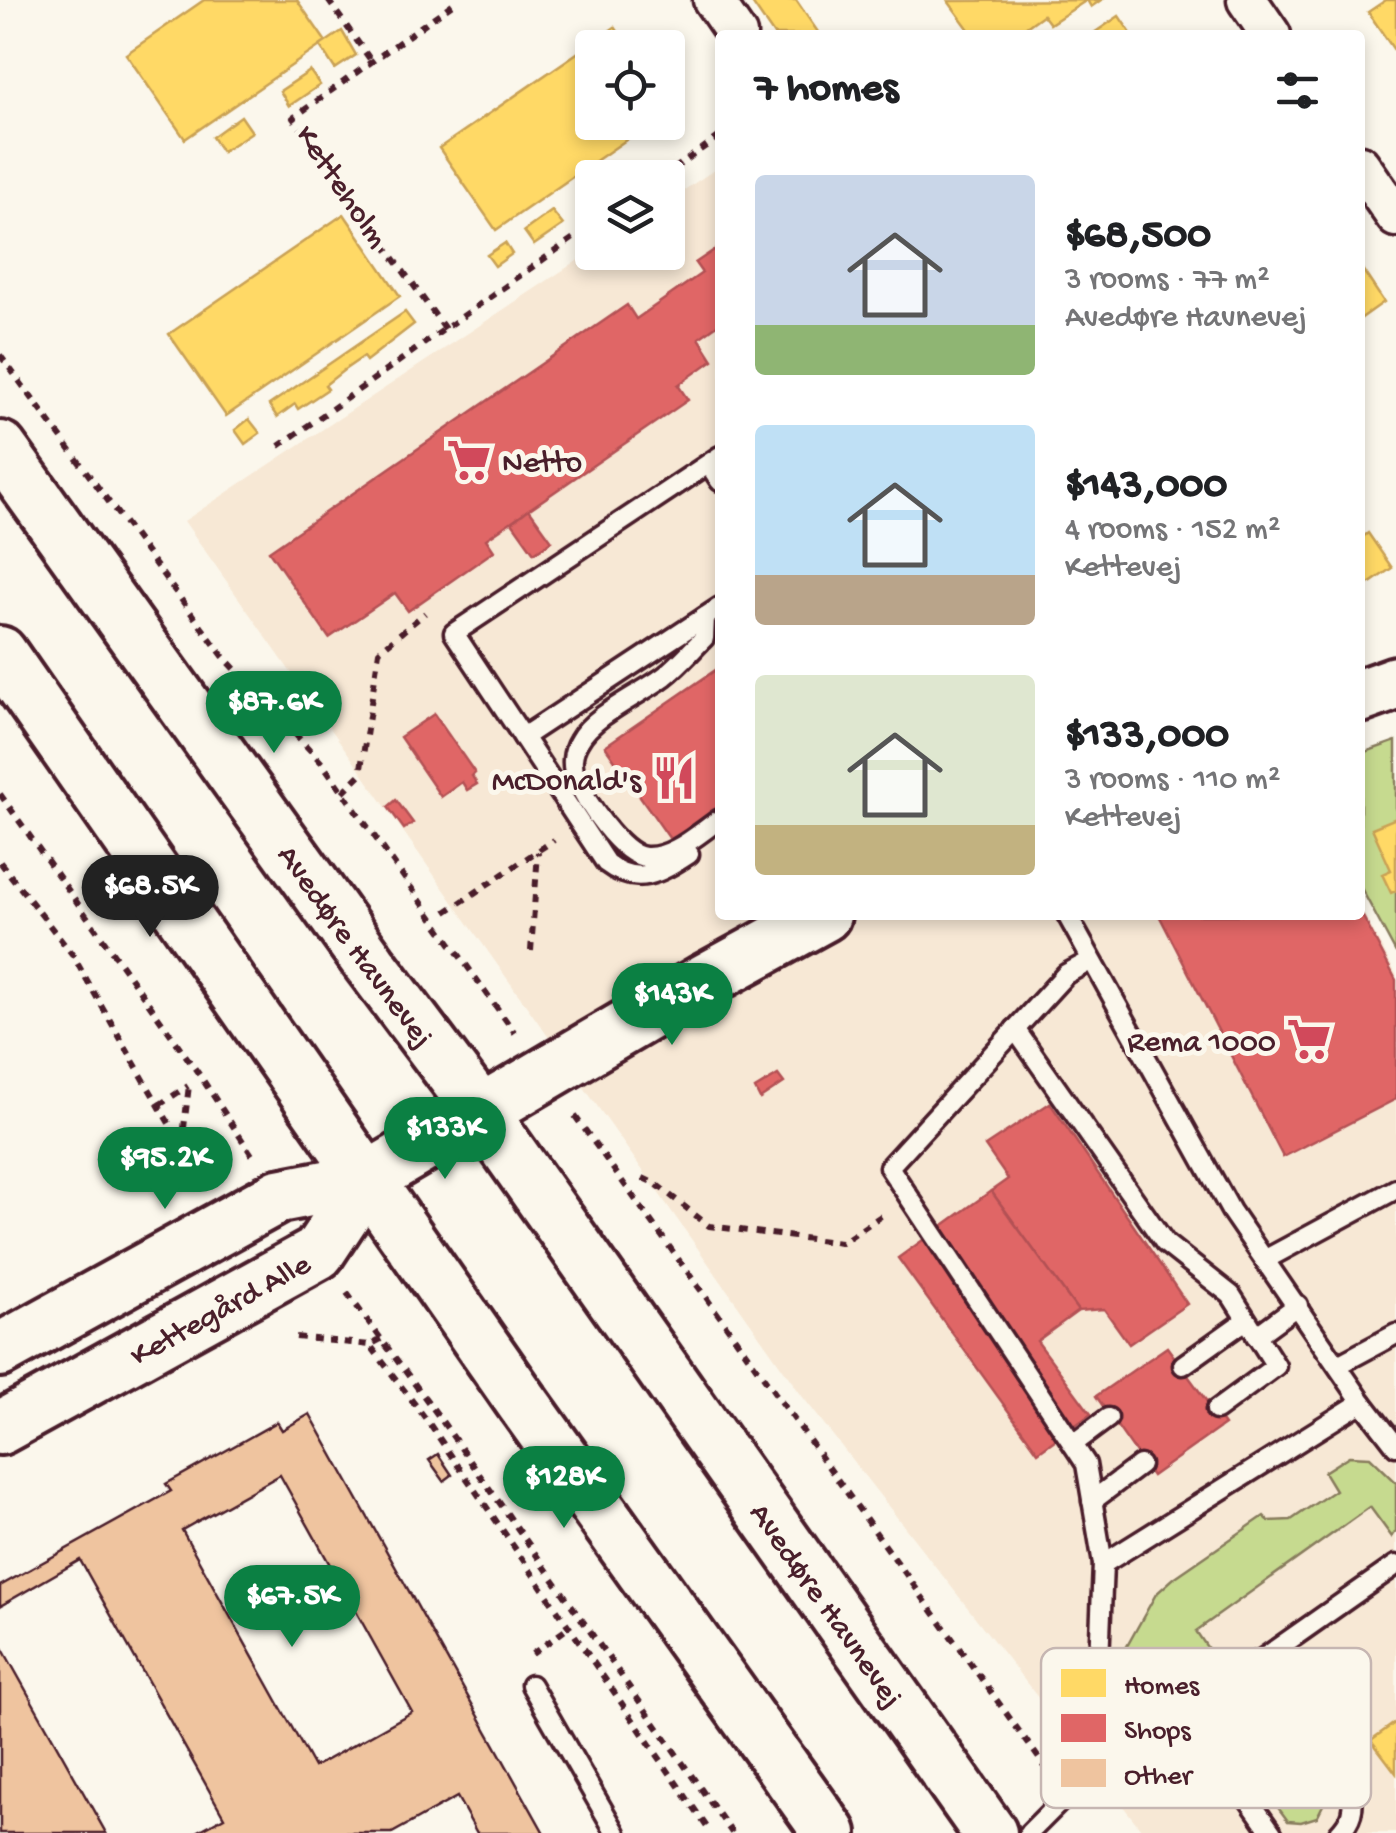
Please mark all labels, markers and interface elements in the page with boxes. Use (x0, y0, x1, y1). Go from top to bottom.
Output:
map controls (575, 30, 685, 270)
button: locate (575, 30, 685, 140)
icon: filters (1270, 63, 1325, 118)
text: 7 homes (755, 66, 898, 115)
street label: Ketteholm (285, 119, 395, 257)
button: layers (575, 160, 685, 270)
text: $68,500 (1065, 213, 1211, 262)
icon: home (835, 215, 955, 335)
text: 3 rooms · 77 m² (1065, 262, 1270, 300)
text: Avedøre Havnevej (1065, 300, 1307, 338)
supermarket icon: Netto (445, 436, 493, 484)
place label: Netto (502, 446, 582, 484)
text: $143,000 (1065, 463, 1227, 512)
icon: home (835, 465, 955, 585)
text: 4 rooms · 152 m² (1065, 512, 1280, 550)
text: Kettevej (1065, 550, 1182, 588)
pin: $87.6K (193, 671, 355, 756)
text: $87.6K (228, 684, 320, 722)
text: $133,000 (1065, 713, 1229, 762)
icon: home (835, 715, 955, 835)
restaurant icon: McDonald's (650, 754, 698, 802)
text: 3 rooms · 110 m² (1065, 762, 1280, 800)
place label: McDonald's (492, 764, 642, 802)
text: Kettevej (1065, 800, 1182, 838)
street label: Avedøre Havnevej (267, 839, 440, 1057)
pin: $68.5K (69, 855, 231, 940)
text: $68.5K (104, 868, 196, 906)
pin: $143K (602, 963, 742, 1048)
text: $143K (634, 976, 710, 1014)
supermarket icon: Rema 1000 (1285, 1015, 1333, 1063)
place label: Rema 1000 (1127, 1025, 1276, 1063)
pin: $133K (375, 1097, 515, 1182)
text: $133K (406, 1110, 484, 1148)
pin: $95.2K (84, 1127, 246, 1212)
text: $95.2K (120, 1140, 210, 1178)
street label: Kettegård Alle (125, 1247, 319, 1377)
pin: $128K (494, 1446, 634, 1531)
text: $128K (525, 1459, 603, 1497)
street label: Avedøre Havnevej (739, 1497, 909, 1717)
pin: $67.5K (211, 1565, 373, 1650)
text: $67.5K (246, 1578, 338, 1616)
legend (1041, 1648, 1371, 1808)
text: Homes (1124, 1671, 1200, 1704)
text: Shops (1124, 1716, 1191, 1749)
text: Other (1124, 1761, 1194, 1794)

